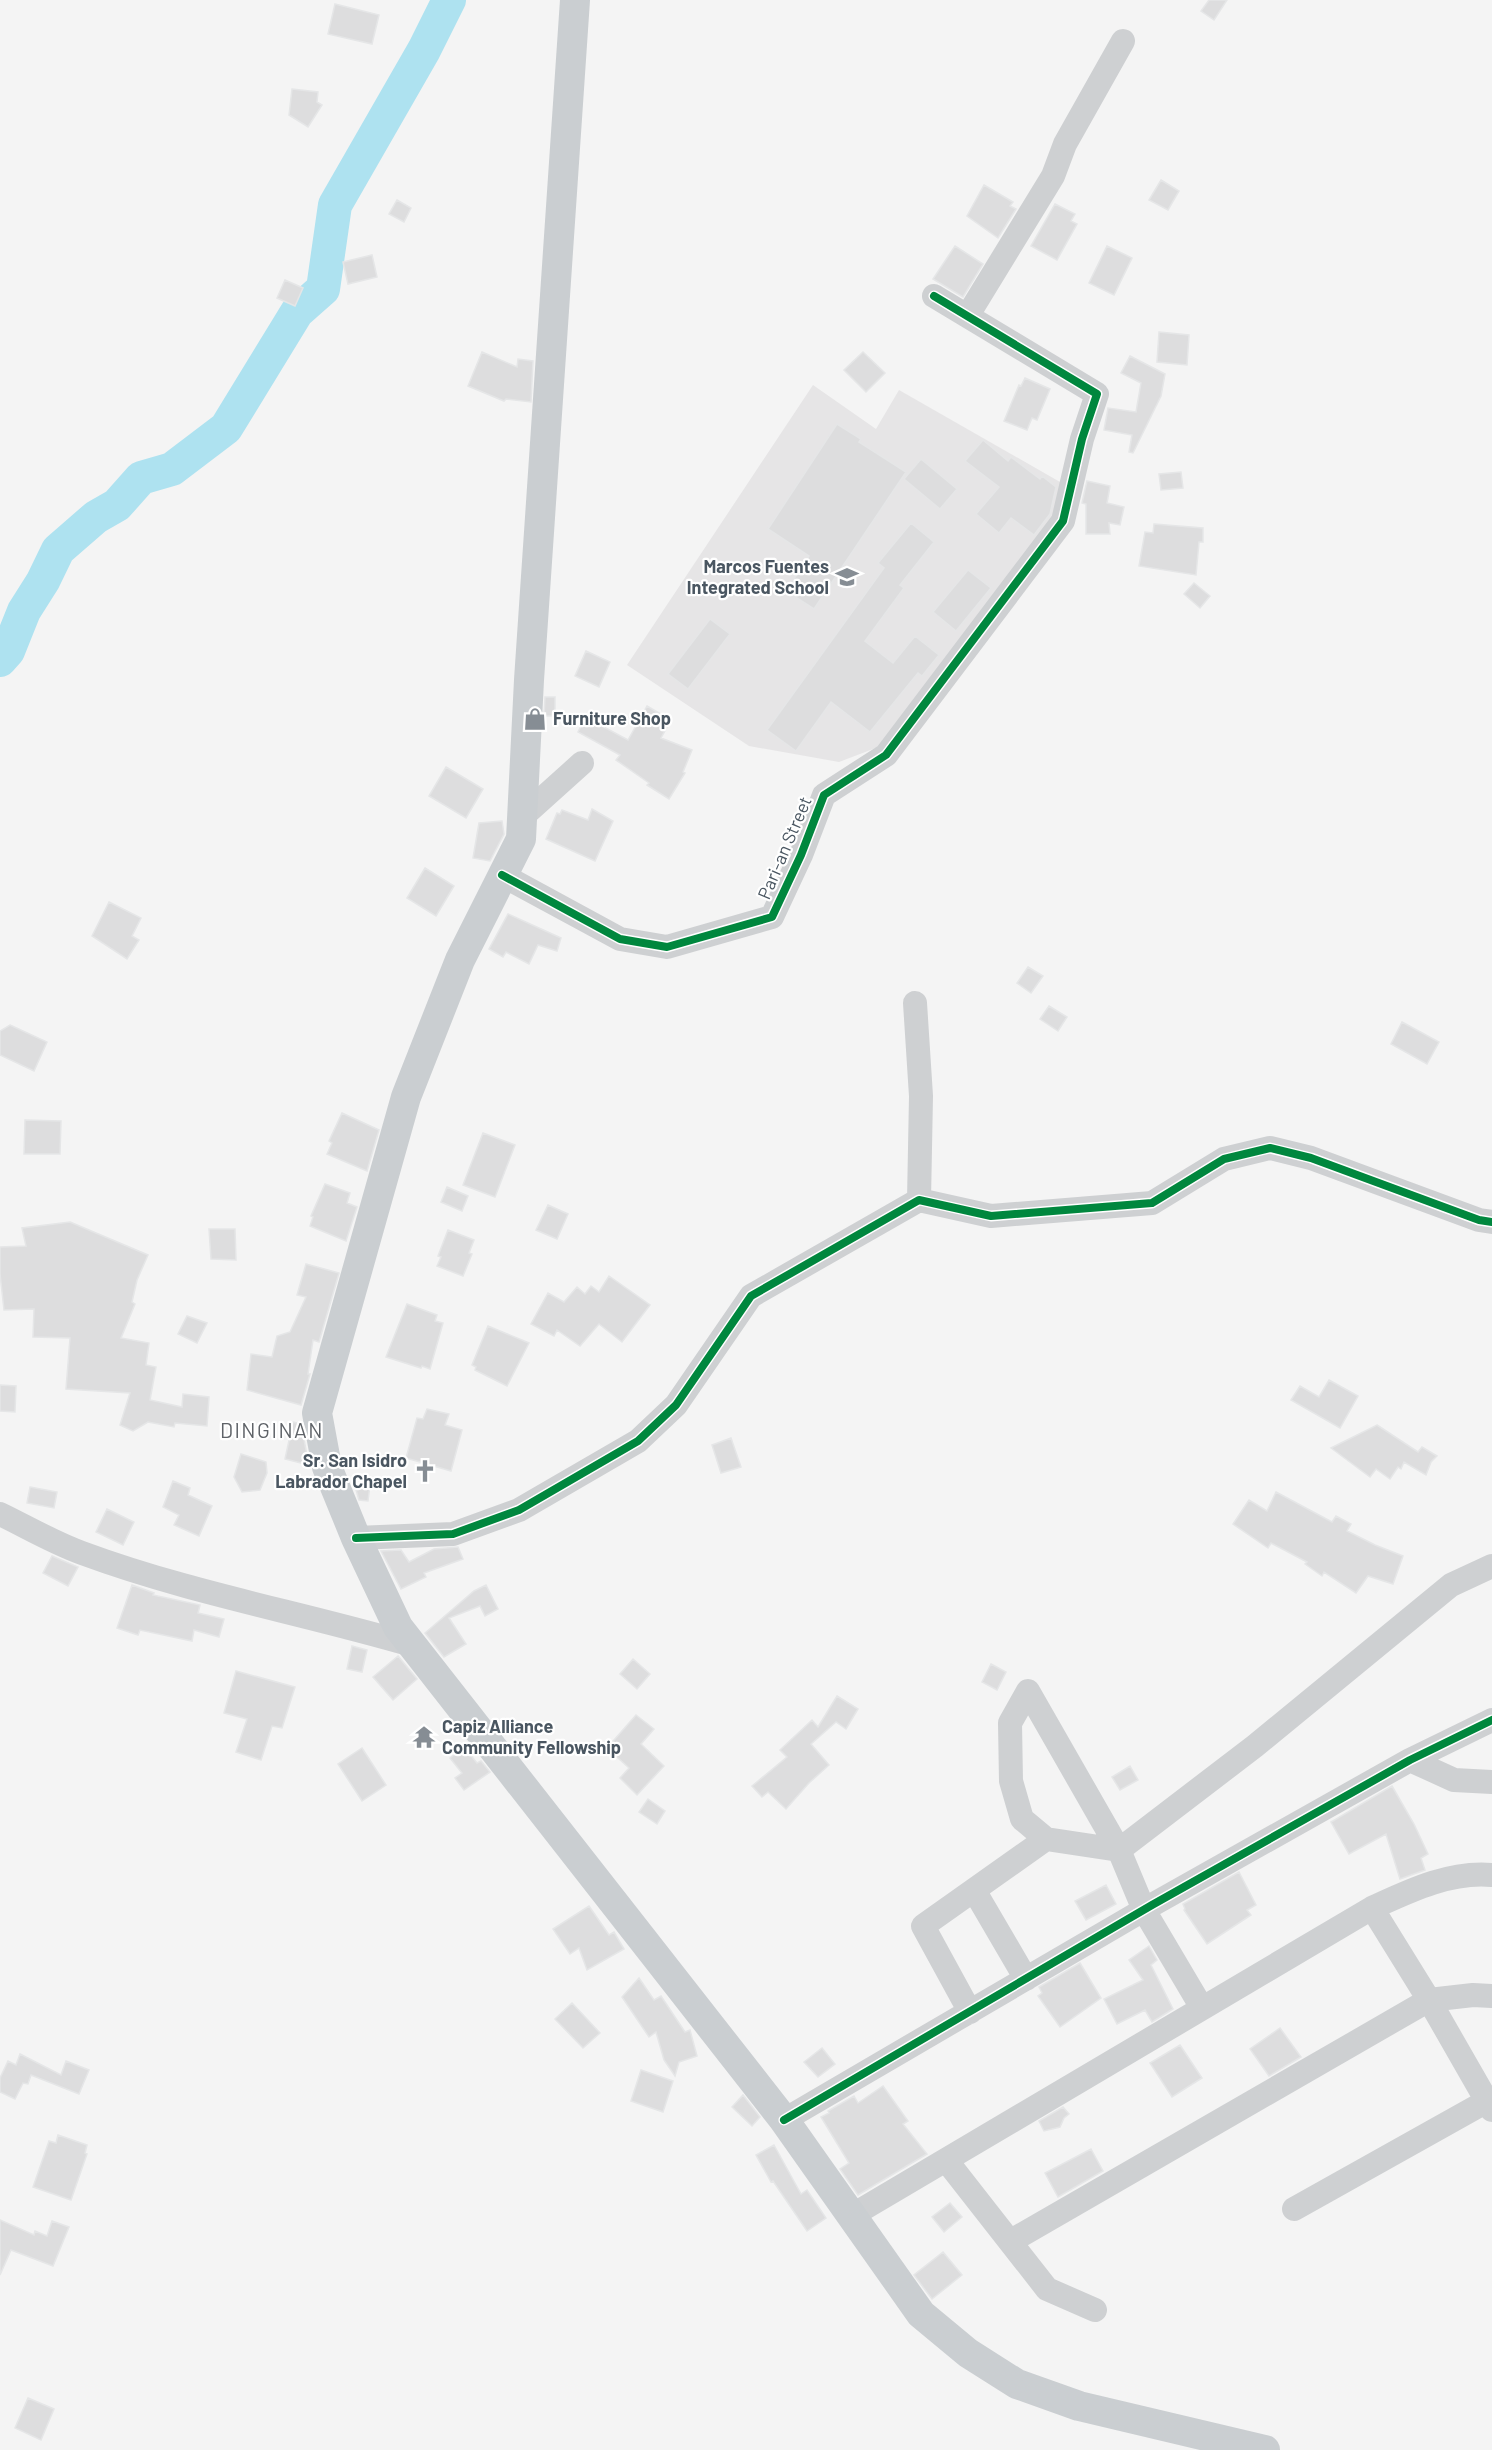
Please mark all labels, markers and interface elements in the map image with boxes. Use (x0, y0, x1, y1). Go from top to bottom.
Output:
place label: Marcos Fuentes Integrated School (687, 555, 829, 598)
school or university icon: Marcos Fuentes Integrated School (834, 564, 860, 590)
shop icon: Furniture Shop (522, 706, 548, 732)
place label: Furniture Shop (553, 707, 671, 729)
street label: Pari-an Street (753, 793, 816, 902)
district label: DINGINAN (220, 1417, 324, 1442)
place label: Sr. San Isidro Labrador Chapel (275, 1449, 407, 1492)
church icon: Sr. San Isidro Labrador Chapel (412, 1458, 438, 1484)
place label: Capiz Alliance Community Fellowship (442, 1715, 621, 1758)
temple icon: Capiz Alliance Community Fellowship (411, 1724, 437, 1750)

